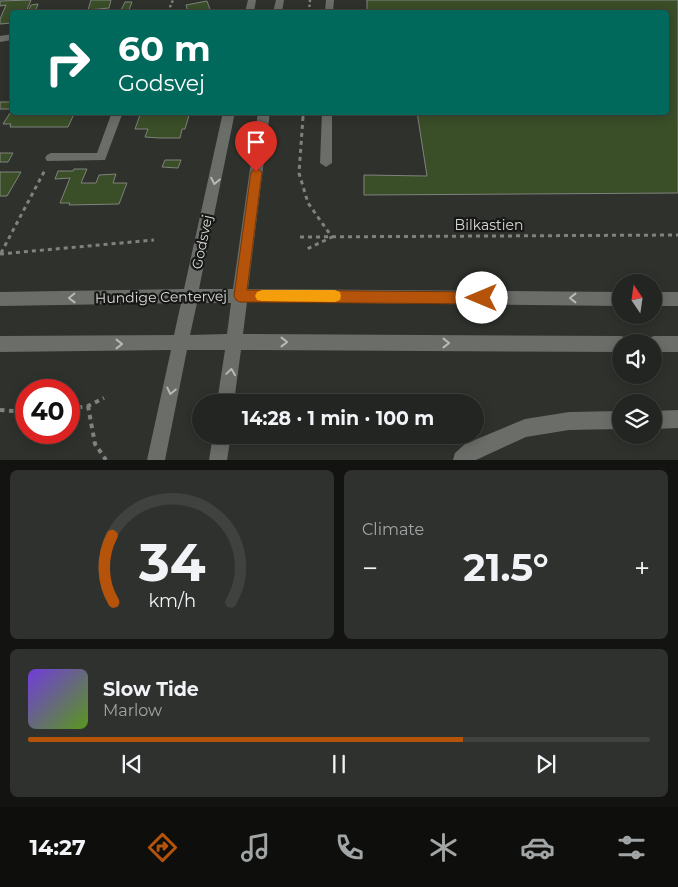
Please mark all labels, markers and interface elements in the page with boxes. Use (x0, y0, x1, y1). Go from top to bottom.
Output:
text: 60 m (118, 27, 211, 70)
icon: right (35, 30, 100, 95)
text: Godsvej (118, 70, 205, 97)
pin (235, 121, 277, 172)
icon: arrive (242, 128, 270, 156)
one-way arrow (210, 177, 221, 185)
street label: Godsvej (187, 213, 217, 271)
street label: Bilkastien (455, 216, 523, 234)
position arrow (455, 271, 507, 323)
north arrow (612, 274, 662, 324)
map controls (612, 274, 662, 444)
street label: Hundige Centervej (95, 287, 227, 307)
one-way arrow (68, 293, 76, 304)
one-way arrow (568, 293, 576, 304)
button: sound (612, 334, 662, 384)
one-way arrow (280, 337, 288, 348)
one-way arrow (443, 338, 451, 348)
one-way arrow (115, 339, 123, 349)
one-way arrow (225, 368, 236, 376)
speed limit sign: 40 (15, 379, 80, 444)
one-way arrow (166, 387, 177, 396)
button: layers (612, 394, 662, 444)
text: 14:28 · 1 min · 100 m (242, 407, 434, 430)
text: Climate (362, 520, 424, 539)
text: 34 (138, 531, 205, 594)
text: 21.5° (463, 544, 549, 591)
text: − (362, 551, 378, 585)
text: + (634, 551, 650, 585)
text: km/h (148, 590, 196, 611)
text: Slow Tide (103, 678, 199, 701)
text: Marlow (103, 701, 162, 720)
icon: previous (118, 750, 146, 778)
icon: pause (325, 750, 353, 778)
icon: next (532, 750, 560, 778)
icon: directions (145, 830, 180, 865)
icon: music (238, 830, 273, 865)
icon: phone (332, 830, 367, 865)
icon: climate (426, 830, 461, 865)
icon: car (520, 830, 555, 865)
icon: filters (614, 830, 649, 865)
text: 14:27 (29, 834, 86, 861)

